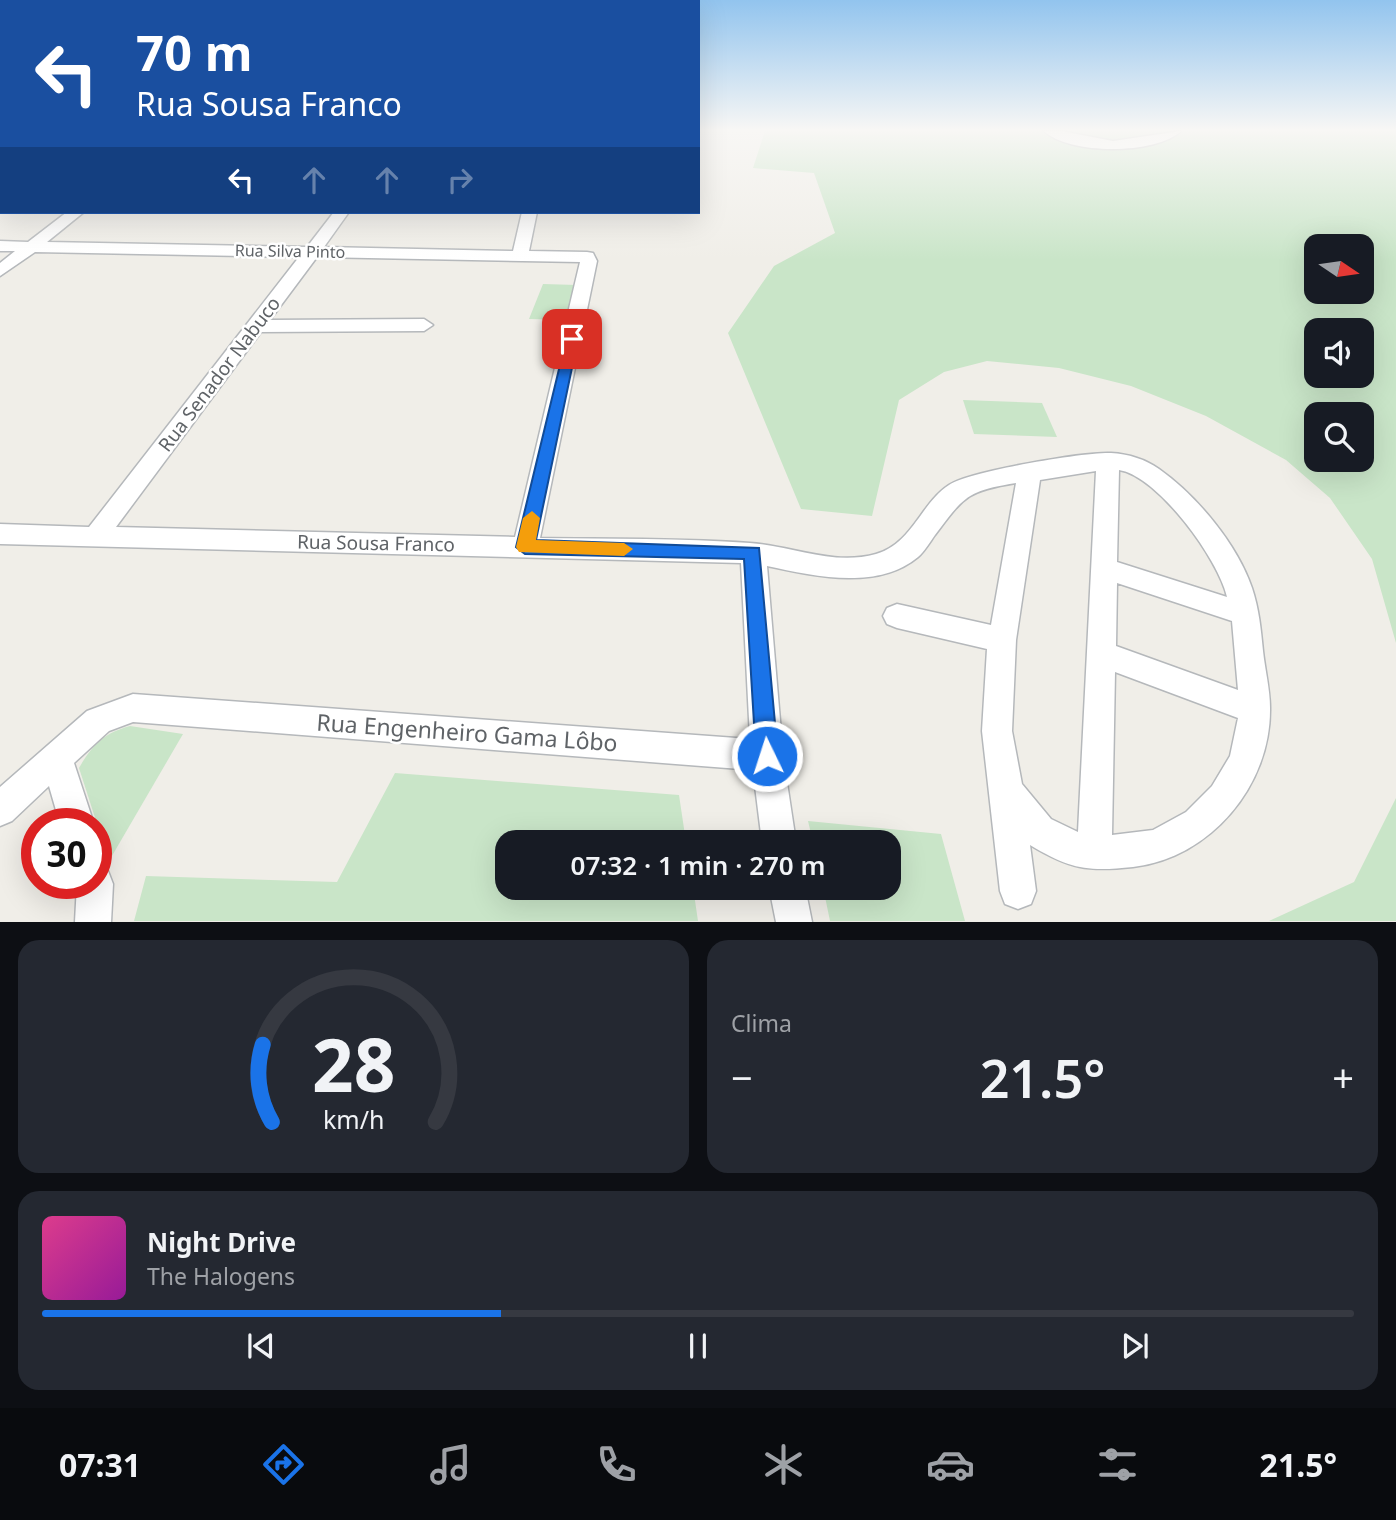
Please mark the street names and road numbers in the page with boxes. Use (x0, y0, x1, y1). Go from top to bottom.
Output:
street label: Rua Silva Pinto (235, 239, 345, 263)
street label: Rua Senador Nabuco (152, 291, 286, 457)
street label: Rua Sousa Franco (297, 529, 455, 557)
street label: Rua Engenheiro Gama Lôbo (315, 706, 619, 758)

